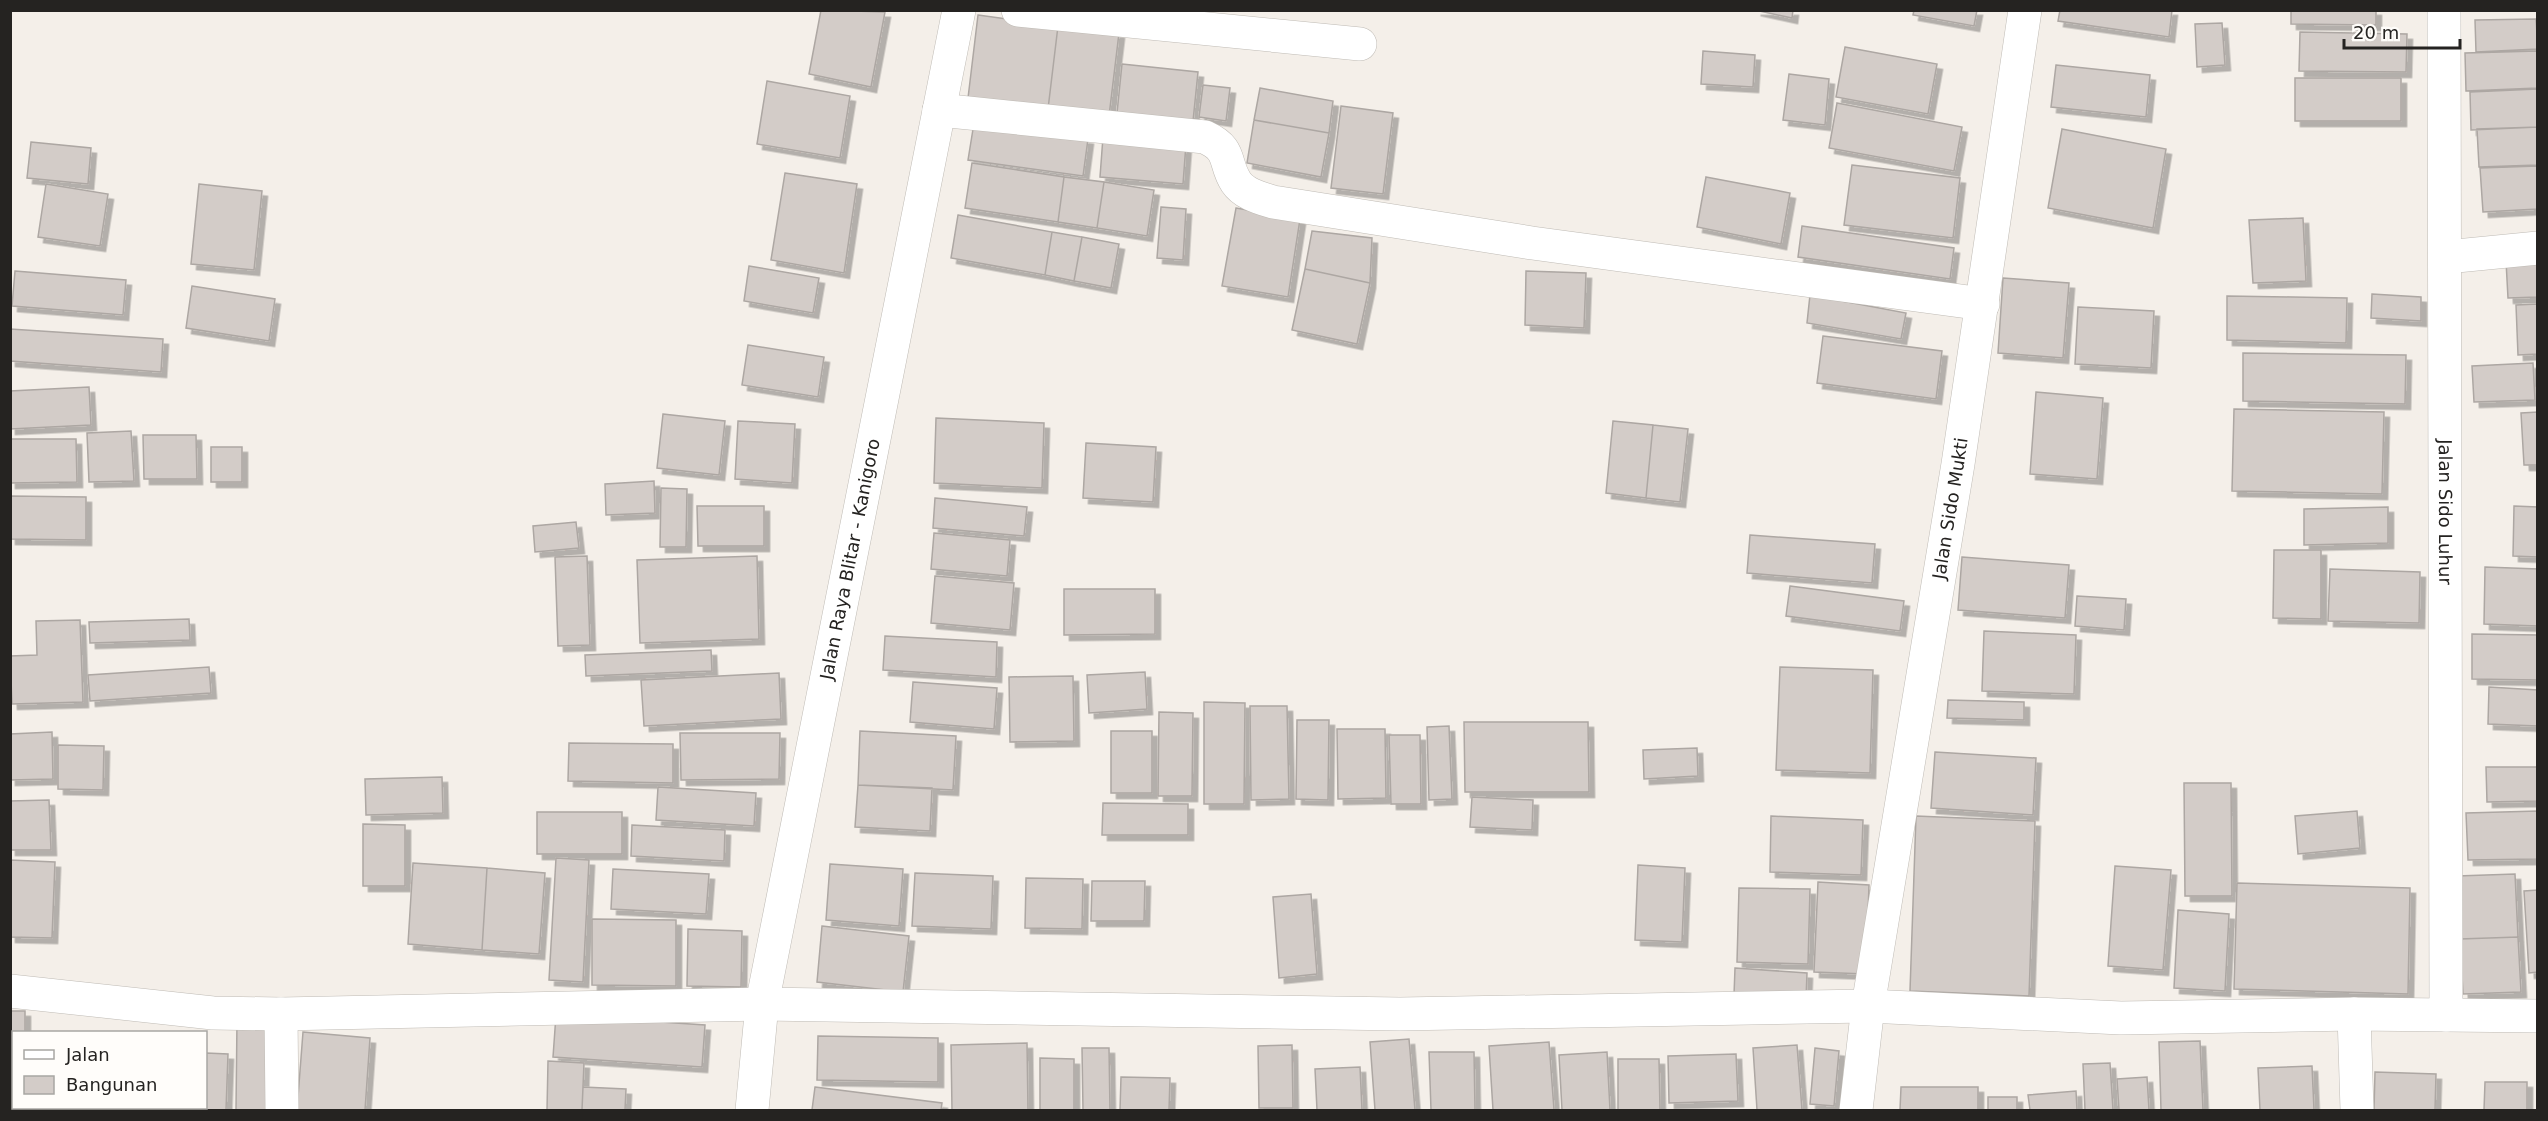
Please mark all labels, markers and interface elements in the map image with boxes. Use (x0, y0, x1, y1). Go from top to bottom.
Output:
scale bar (2344, 12, 2460, 50)
text: 20 m (2353, 22, 2399, 43)
street label: Jalan Sido Mukti (1928, 436, 1972, 582)
street label: Jalan Raya Blitar - Kanigoro (815, 437, 884, 682)
street label: Jalan Sido Luhur (2435, 438, 2456, 585)
legend (12, 1031, 207, 1109)
text: Jalan (65, 1044, 110, 1065)
text: Bangunan (66, 1074, 157, 1095)

